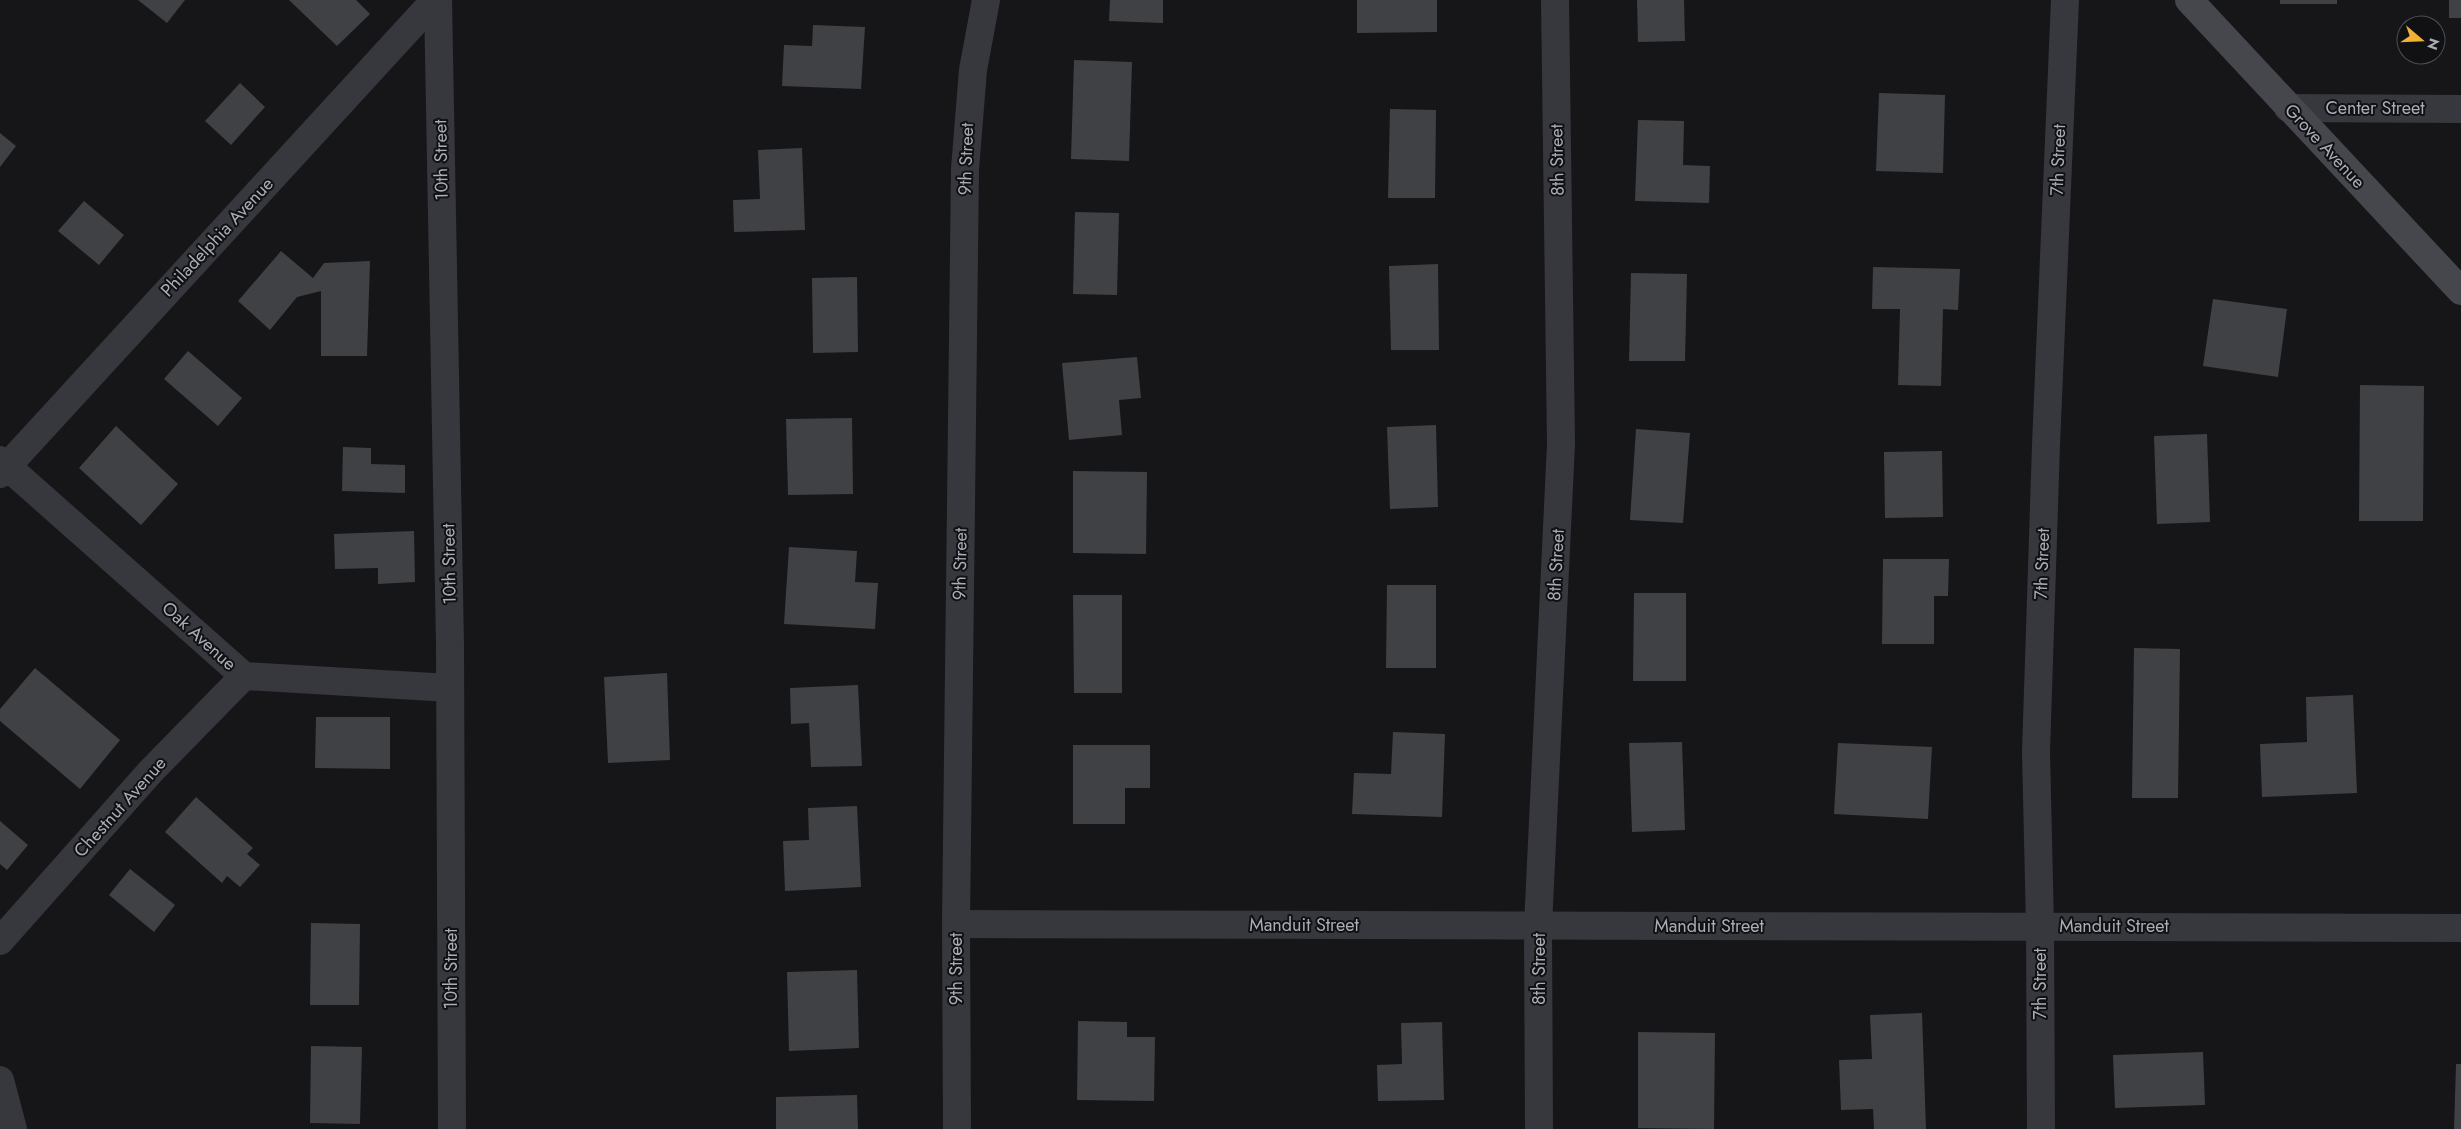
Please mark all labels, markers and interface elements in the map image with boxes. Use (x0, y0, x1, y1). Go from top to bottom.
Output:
north arrow (2396, 15, 2446, 65)
text: N (2422, 36, 2445, 53)
street label: Center Street (2325, 95, 2425, 121)
street label: Grove Avenue (2279, 98, 2371, 194)
street label: 10th Street (427, 119, 455, 201)
street label: 9th Street (952, 122, 980, 196)
street label: 8th Street (1543, 123, 1571, 196)
street label: 7th Street (2044, 123, 2072, 196)
street label: Philadelphia Avenue (155, 171, 279, 303)
street label: 10th Street (435, 523, 463, 605)
street label: 9th Street (946, 527, 974, 600)
street label: 7th Street (2028, 527, 2056, 600)
street label: 8th Street (1541, 528, 1571, 602)
street label: Oak Avenue (156, 595, 242, 677)
street label: Chestnut Avenue (68, 751, 172, 863)
street label: Manduit Street (1249, 912, 1360, 938)
street label: Manduit Street (1654, 913, 1765, 939)
street label: Manduit Street (2059, 913, 2170, 939)
street label: 10th Street (438, 928, 464, 1010)
street label: 9th Street (943, 932, 969, 1005)
street label: 8th Street (1526, 932, 1552, 1005)
street label: 7th Street (2027, 948, 2053, 1020)

